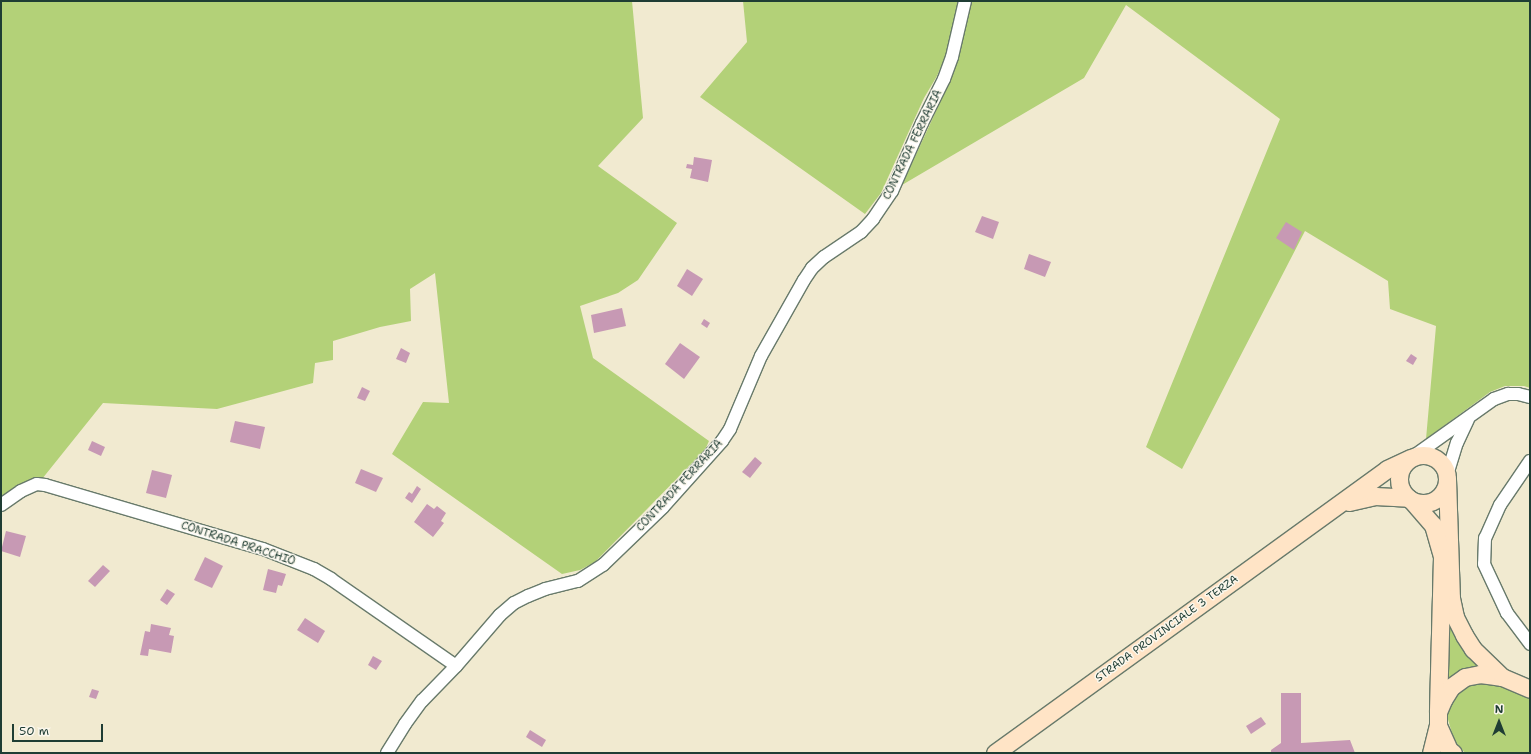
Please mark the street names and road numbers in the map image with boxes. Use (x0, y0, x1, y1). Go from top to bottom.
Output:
street label: CONTRADA FERRARIA (881, 88, 945, 202)
street label: CONTRADA FERRARIA (634, 437, 726, 535)
street label: CONTRADA PRACCHIO (179, 519, 297, 569)
street label: STRADA PROVINCIALE 3 TERZA (1093, 573, 1241, 685)

